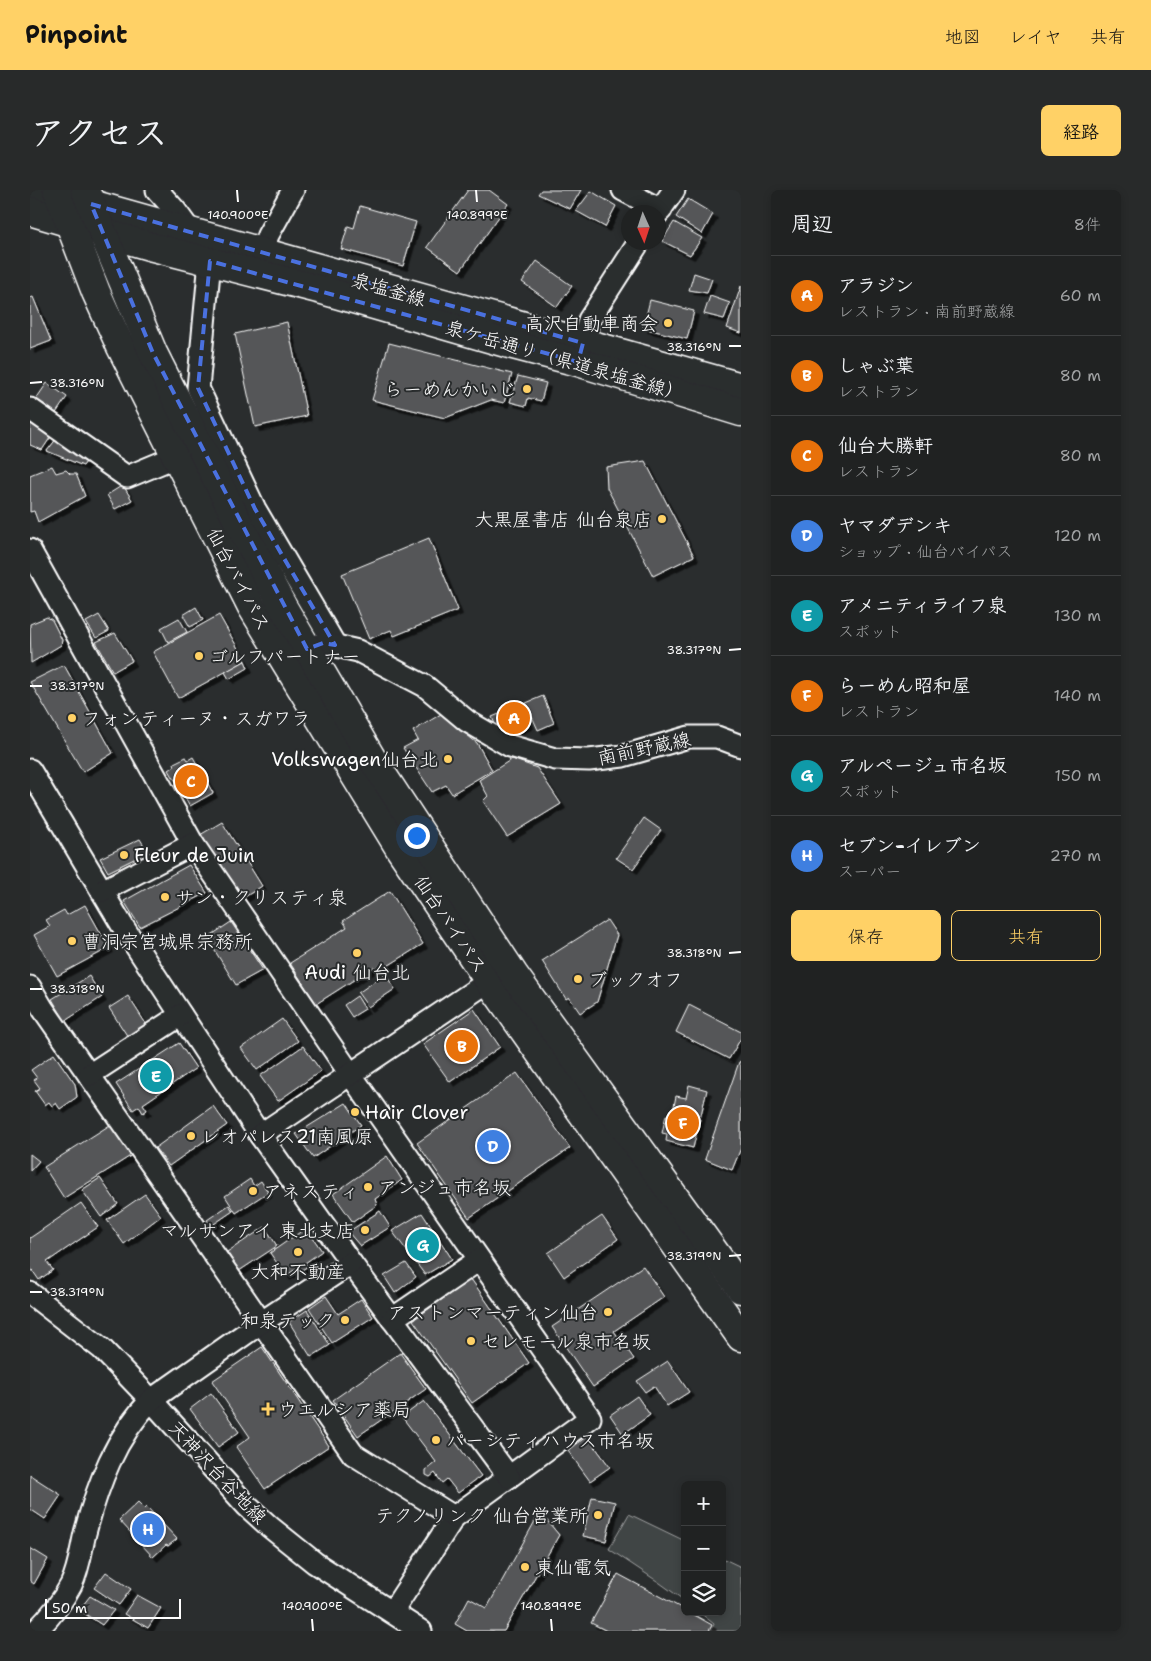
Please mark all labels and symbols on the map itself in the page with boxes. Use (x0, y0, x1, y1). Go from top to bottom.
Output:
north arrow (621, 205, 666, 250)
text: 140.900°E (207, 207, 269, 223)
text: 140.899°E (446, 207, 508, 223)
street label: 泉塩釜線 (349, 267, 429, 312)
place label: 高沢自動車商会 (525, 311, 658, 336)
street label: 泉ケ岳通り（県道泉塩釜線） (443, 314, 687, 407)
marker: 高沢自動車商会 (662, 317, 674, 329)
text: 38.316°N (667, 339, 722, 355)
text: 38.316°N (50, 375, 105, 391)
place label: らーめんかいじ (384, 377, 517, 402)
marker: らーめんかいじ (521, 383, 533, 395)
place label: 大黒屋書店 仙台泉店 (475, 507, 652, 532)
marker: 大黒屋書店 仙台泉店 (656, 513, 668, 525)
street label: 仙台バイパス (201, 523, 276, 635)
text: 38.317°N (667, 642, 721, 658)
place label: ゴルフパートナー (209, 644, 360, 669)
marker: ゴルフパートナー (193, 650, 205, 662)
text: 38.317°N (50, 678, 104, 694)
pin: A (498, 699, 530, 737)
place label: フォンティーヌ・スガワラ (82, 706, 310, 731)
marker: フォンティーヌ・スガワラ (66, 712, 78, 724)
street label: 南前野蔵線 (595, 726, 693, 771)
place label: Volkswagen仙台北 (271, 747, 438, 772)
marker: Volkswagen仙台北 (442, 753, 454, 765)
pin: C (175, 762, 207, 800)
your location (404, 823, 430, 849)
place label: Fleur de Juin (134, 843, 255, 868)
marker: Fleur de Juin (118, 849, 130, 861)
street label: 仙台バイパス (408, 870, 493, 978)
place label: サン・クリスティ泉 (175, 885, 347, 910)
marker: サン・クリスティ泉 (159, 891, 171, 903)
place label: 曹洞宗宮城県宗務所 (82, 929, 253, 954)
marker: 曹洞宗宮城県宗務所 (66, 935, 78, 947)
text: 38.318°N (666, 945, 722, 961)
marker: Audi 仙台北 (351, 947, 363, 959)
place label: Audi 仙台北 (304, 960, 410, 985)
place label: ブックオフ (588, 967, 683, 992)
marker: ブックオフ (572, 973, 584, 985)
text: 38.318°N (49, 981, 105, 997)
pin: B (446, 1027, 478, 1065)
pin: E (140, 1057, 172, 1095)
place label: Hair Clover (365, 1100, 468, 1125)
pin: F (667, 1104, 699, 1142)
marker: Hair Clover (349, 1106, 361, 1118)
place label: レオパレス21南風原 (201, 1124, 373, 1149)
pin: D (477, 1127, 509, 1165)
marker: レオパレス21南風原 (185, 1130, 197, 1142)
place label: アンジュ市名坂 (378, 1175, 511, 1200)
place label: アネスティ (263, 1179, 359, 1204)
marker: アンジュ市名坂 (362, 1181, 374, 1193)
marker: アネスティ (247, 1185, 259, 1197)
place label: マルサンアイ 東北支店 (160, 1218, 355, 1243)
marker: マルサンアイ 東北支店 (359, 1224, 371, 1236)
pin: G (407, 1226, 439, 1264)
marker: 大和不動産 (292, 1246, 304, 1258)
text: 38.319°N (667, 1248, 721, 1264)
place label: 大和不動産 (250, 1259, 346, 1284)
text: 38.319°N (50, 1284, 104, 1300)
place label: アストンマーティン仙台 (387, 1300, 598, 1325)
marker: アストンマーティン仙台 (602, 1306, 614, 1318)
place label: 和泉テック (240, 1308, 335, 1333)
marker: 和泉テック (339, 1314, 351, 1326)
place label: セレモール泉市名坂 (481, 1329, 651, 1354)
marker: セレモール泉市名坂 (465, 1335, 477, 1347)
place label: ウエルシア薬局 (278, 1397, 411, 1422)
marker: ウエルシア薬局 (262, 1403, 274, 1415)
street label: 天神沢台谷地線 (163, 1415, 272, 1530)
place label: パーシティハウス市名坂 (446, 1428, 654, 1453)
marker: パーシティハウス市名坂 (430, 1434, 442, 1446)
place label: テクノリンク 仙台営業所 (375, 1503, 588, 1528)
marker: テクノリンク 仙台営業所 (592, 1509, 604, 1521)
pin: H (132, 1510, 164, 1548)
place label: 東仙電気 (535, 1555, 611, 1580)
marker: 東仙電気 (519, 1561, 531, 1573)
scale bar (45, 1596, 181, 1619)
text: 140.900°E (281, 1598, 343, 1614)
text: 140.899°E (520, 1598, 582, 1614)

